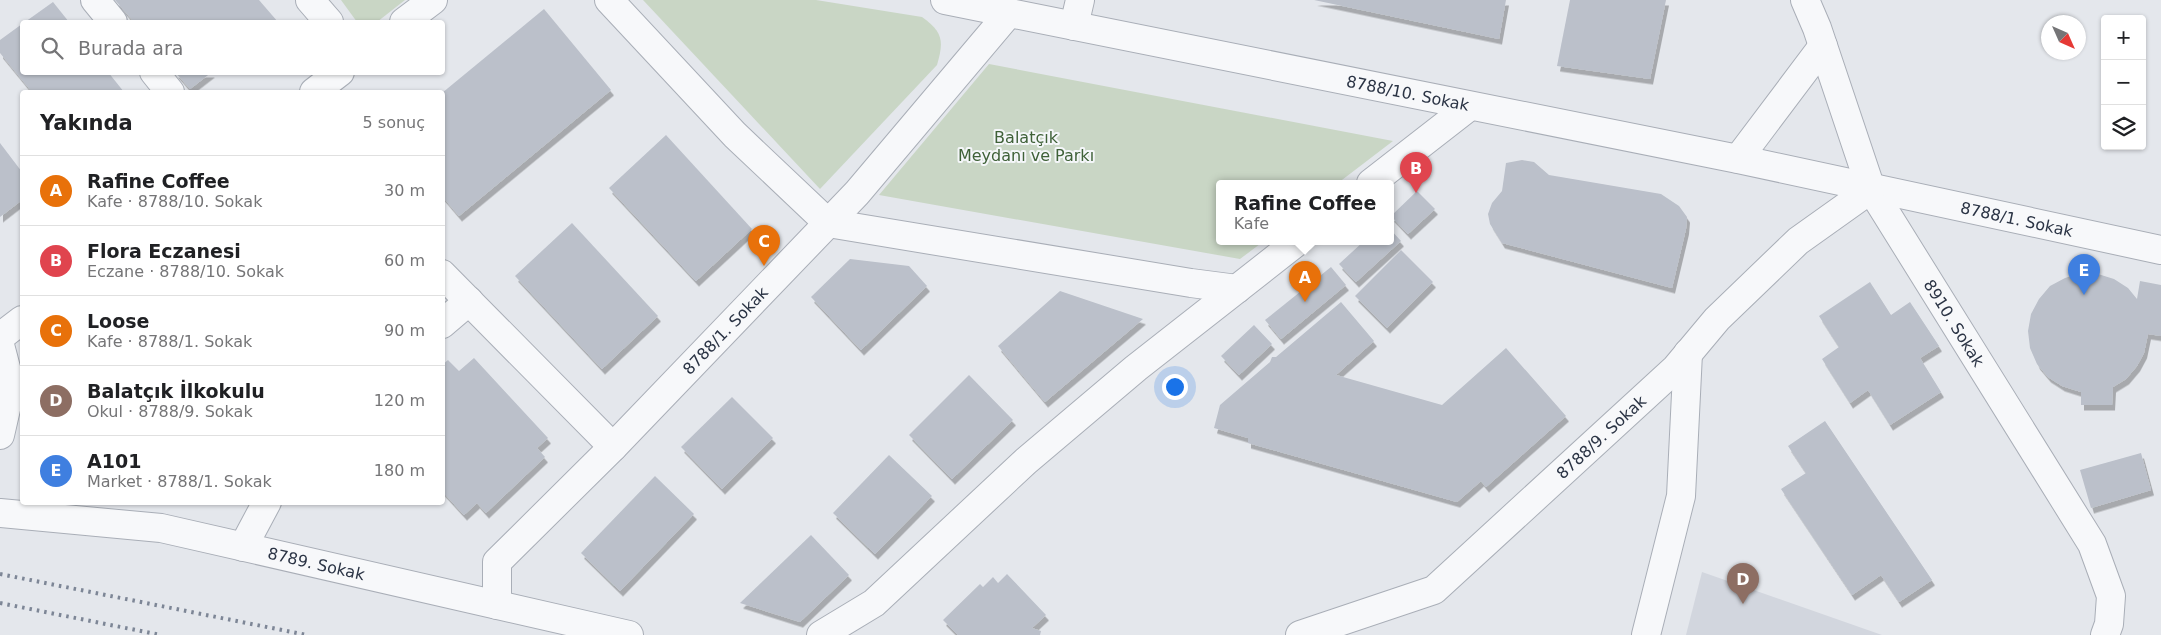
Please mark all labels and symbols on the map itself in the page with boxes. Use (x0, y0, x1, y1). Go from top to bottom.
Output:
north arrow (2041, 15, 2086, 60)
street label: 8788/10. Sokak (1345, 71, 1472, 115)
park label: Balatçık Meydanı ve Parkı (958, 128, 1094, 165)
pin: B (1400, 152, 1432, 193)
street label: 8788/1. Sokak (1959, 198, 2076, 240)
pin: C (748, 225, 780, 266)
pin: E (2068, 254, 2100, 295)
pin: A (1289, 261, 1321, 302)
street label: 8910. Sokak (1920, 276, 1989, 371)
street label: 8788/1. Sokak (678, 282, 772, 378)
your location (1162, 374, 1188, 400)
street label: 8788/9. Sokak (1552, 391, 1650, 482)
street label: 8789. Sokak (266, 543, 367, 584)
pin: D (1727, 563, 1759, 604)

